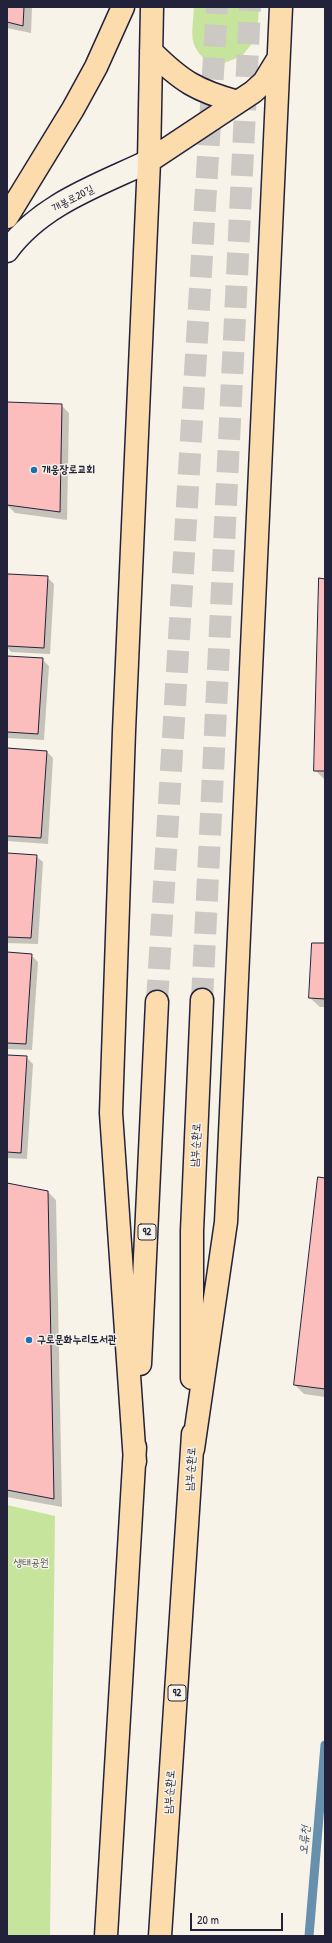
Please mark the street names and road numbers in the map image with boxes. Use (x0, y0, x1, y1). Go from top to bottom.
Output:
street label: 개봉로20길 (50, 183, 96, 215)
street label: 남부순환로 (188, 1123, 204, 1167)
road number: 92 (138, 1224, 156, 1240)
street label: 남부순환로 (183, 1447, 199, 1491)
road number: 92 (168, 1685, 186, 1701)
street label: 남부순환로 (162, 1769, 178, 1815)

